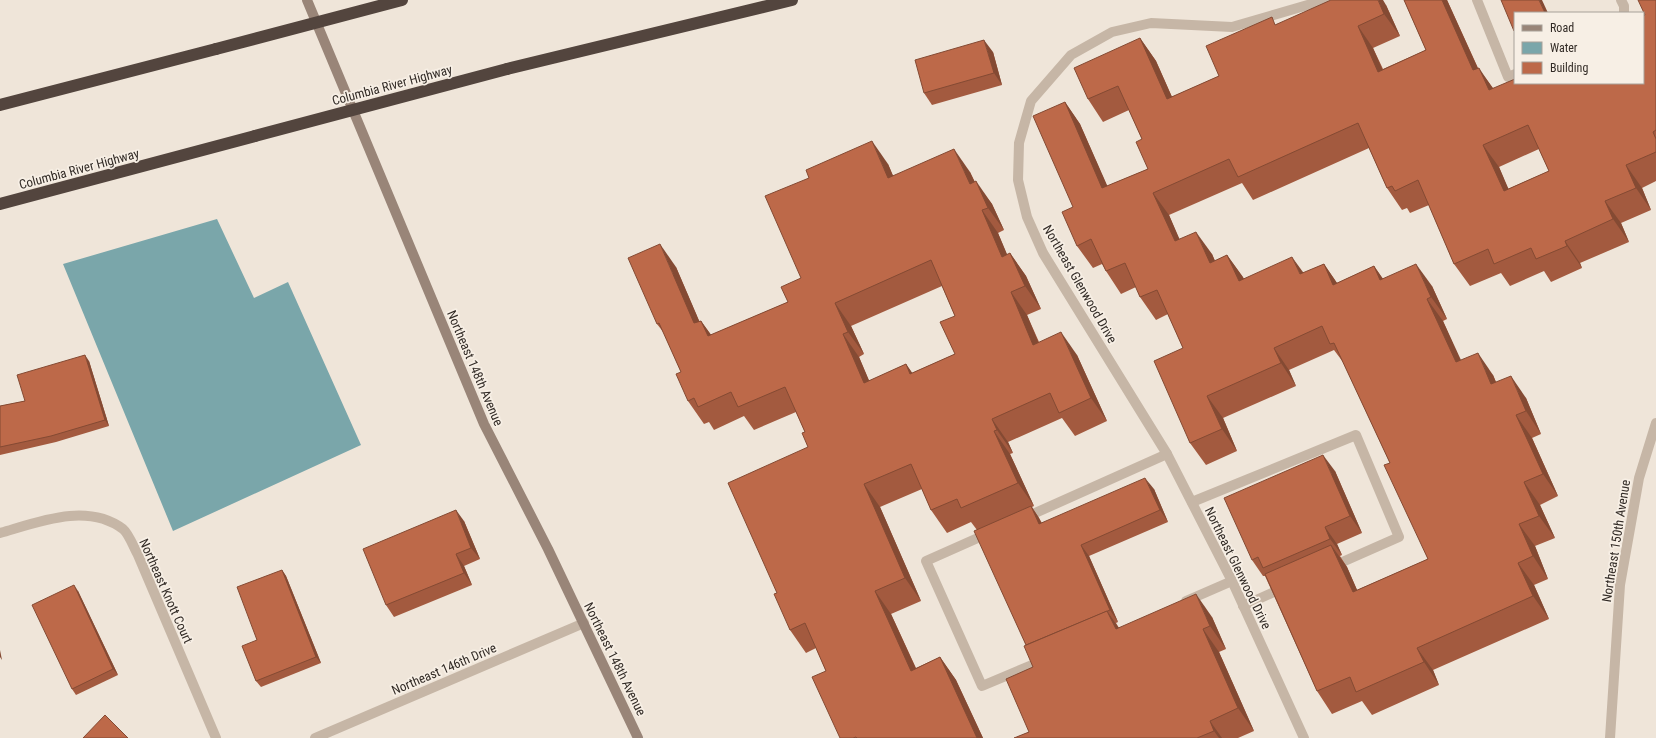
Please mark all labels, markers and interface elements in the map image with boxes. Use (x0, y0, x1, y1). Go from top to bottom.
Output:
legend (1514, 12, 1644, 84)
text: Road (1550, 21, 1574, 35)
text: Water (1550, 41, 1578, 55)
text: Building (1550, 61, 1588, 75)
street label: Columbia River Highway (330, 62, 454, 108)
street label: Columbia River Highway (17, 146, 141, 192)
street label: Northeast Glenwood Drive (1040, 222, 1120, 346)
street label: Northeast 148th Avenue (444, 308, 506, 428)
street label: Northeast 150th Avenue (1599, 479, 1633, 603)
street label: Northeast Glenwood Drive (1202, 504, 1274, 632)
street label: Northeast Knott Court (136, 536, 196, 646)
street label: Northeast 148th Avenue (581, 600, 649, 718)
street label: Northeast 146th Drive (389, 640, 499, 698)

